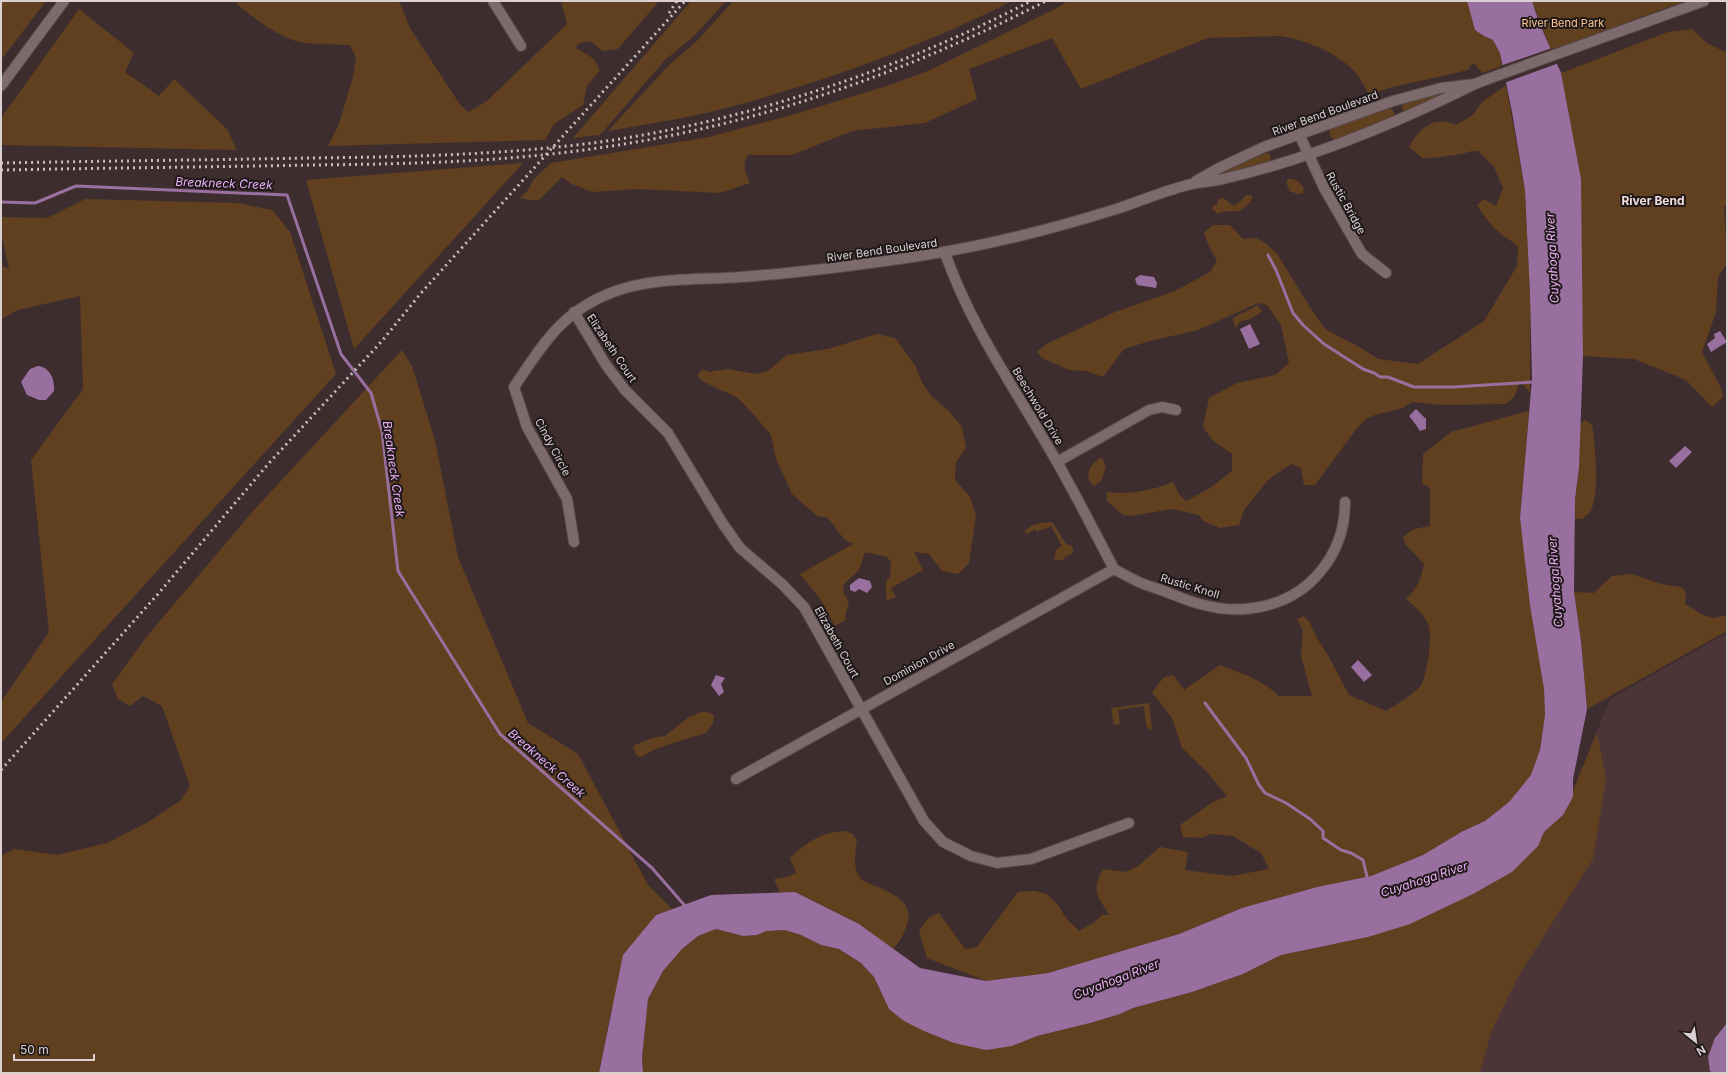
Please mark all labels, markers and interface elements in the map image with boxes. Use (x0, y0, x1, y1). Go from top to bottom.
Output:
park label: River Bend Park (1522, 16, 1604, 30)
street label: River Bend Boulevard (1270, 87, 1380, 139)
street label: Rustic Bridge (1323, 169, 1369, 237)
water label: Breakneck Creek (175, 174, 273, 192)
district label: River Bend (1621, 193, 1685, 208)
water label: Cuyahoga River (1542, 212, 1562, 304)
street label: River Bend Boulevard (826, 235, 938, 265)
street label: Elizabeth Court (584, 311, 640, 385)
street label: Beechwold Drive (1009, 365, 1067, 447)
street label: Cindy Circle (532, 416, 574, 478)
water label: Breakneck Creek (380, 420, 408, 519)
water label: Cuyahoga River (1544, 536, 1566, 628)
street label: Rustic Knoll (1159, 570, 1221, 602)
street label: Elizabeth Court (812, 604, 863, 681)
street label: Dominion Drive (881, 638, 957, 688)
water label: Breakneck Creek (505, 725, 589, 801)
water label: Cuyahoga River (1379, 858, 1470, 900)
water label: Cuyahoga River (1071, 956, 1161, 1002)
north arrow (1676, 1022, 1716, 1062)
scale bar (14, 1036, 94, 1062)
text: 50 m (20, 1042, 49, 1057)
text: N (1694, 1043, 1708, 1059)

